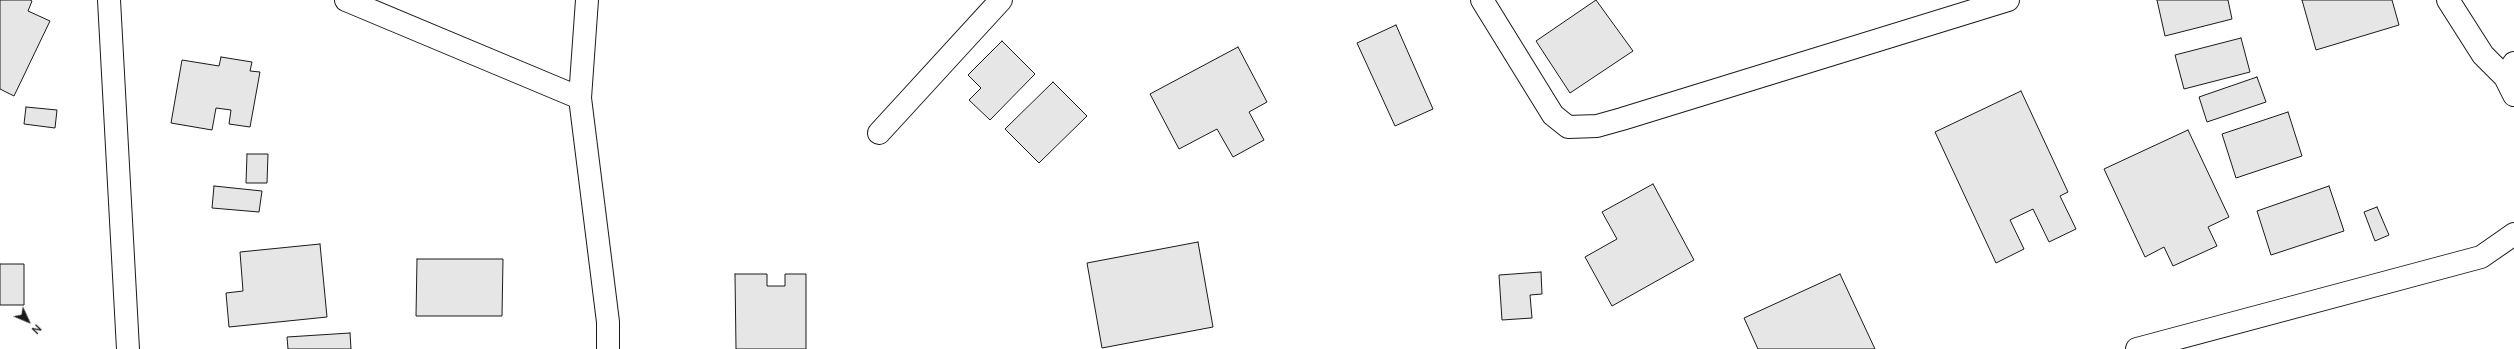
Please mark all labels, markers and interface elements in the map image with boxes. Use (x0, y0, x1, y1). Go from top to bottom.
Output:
north arrow (8, 301, 48, 341)
text: N (29, 322, 45, 338)

